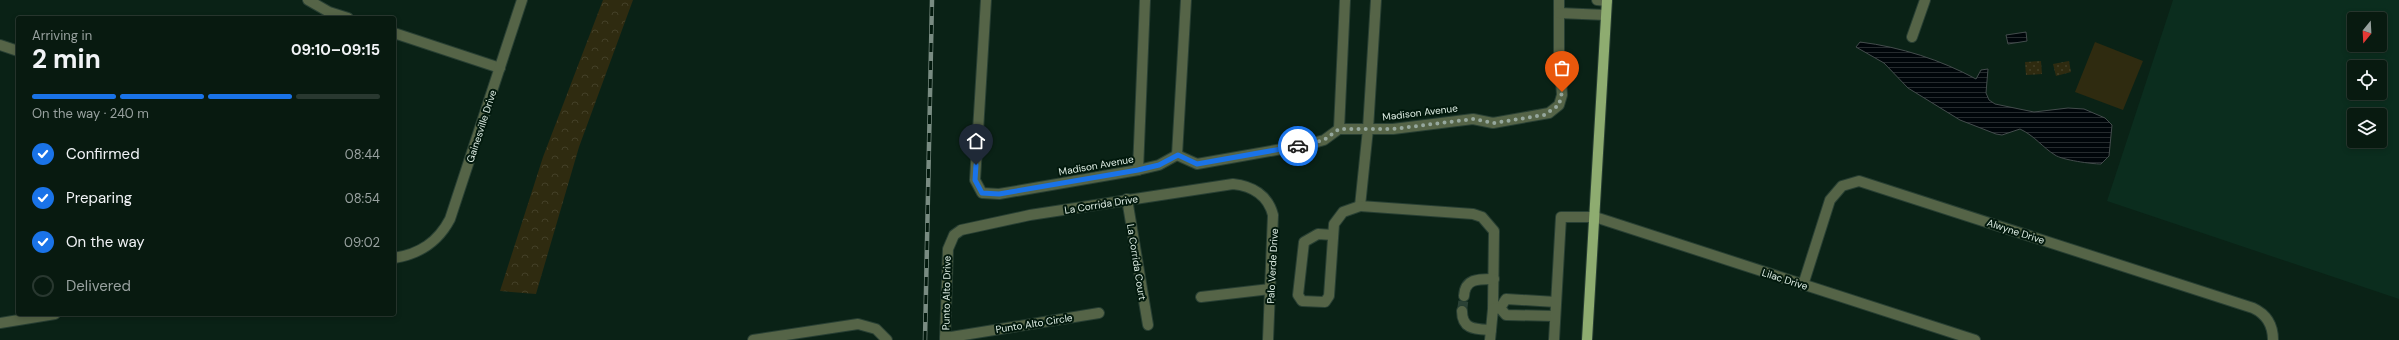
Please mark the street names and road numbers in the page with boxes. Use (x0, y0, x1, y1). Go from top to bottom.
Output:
street label: Gainesville Drive (464, 88, 499, 164)
street label: Madison Avenue (1382, 101, 1459, 124)
street label: Madison Avenue (1058, 152, 1135, 178)
street label: La Corrida Drive (1063, 192, 1139, 217)
street label: Alwyne Drive (1985, 216, 2047, 247)
street label: La Corrida Court (1124, 223, 1149, 301)
street label: Palo Verde Drive (1264, 228, 1281, 304)
street label: Punto Alto Drive (939, 255, 954, 330)
street label: Lilac Drive (1760, 266, 1810, 293)
street label: Punto Alto Circle (995, 311, 1074, 336)

